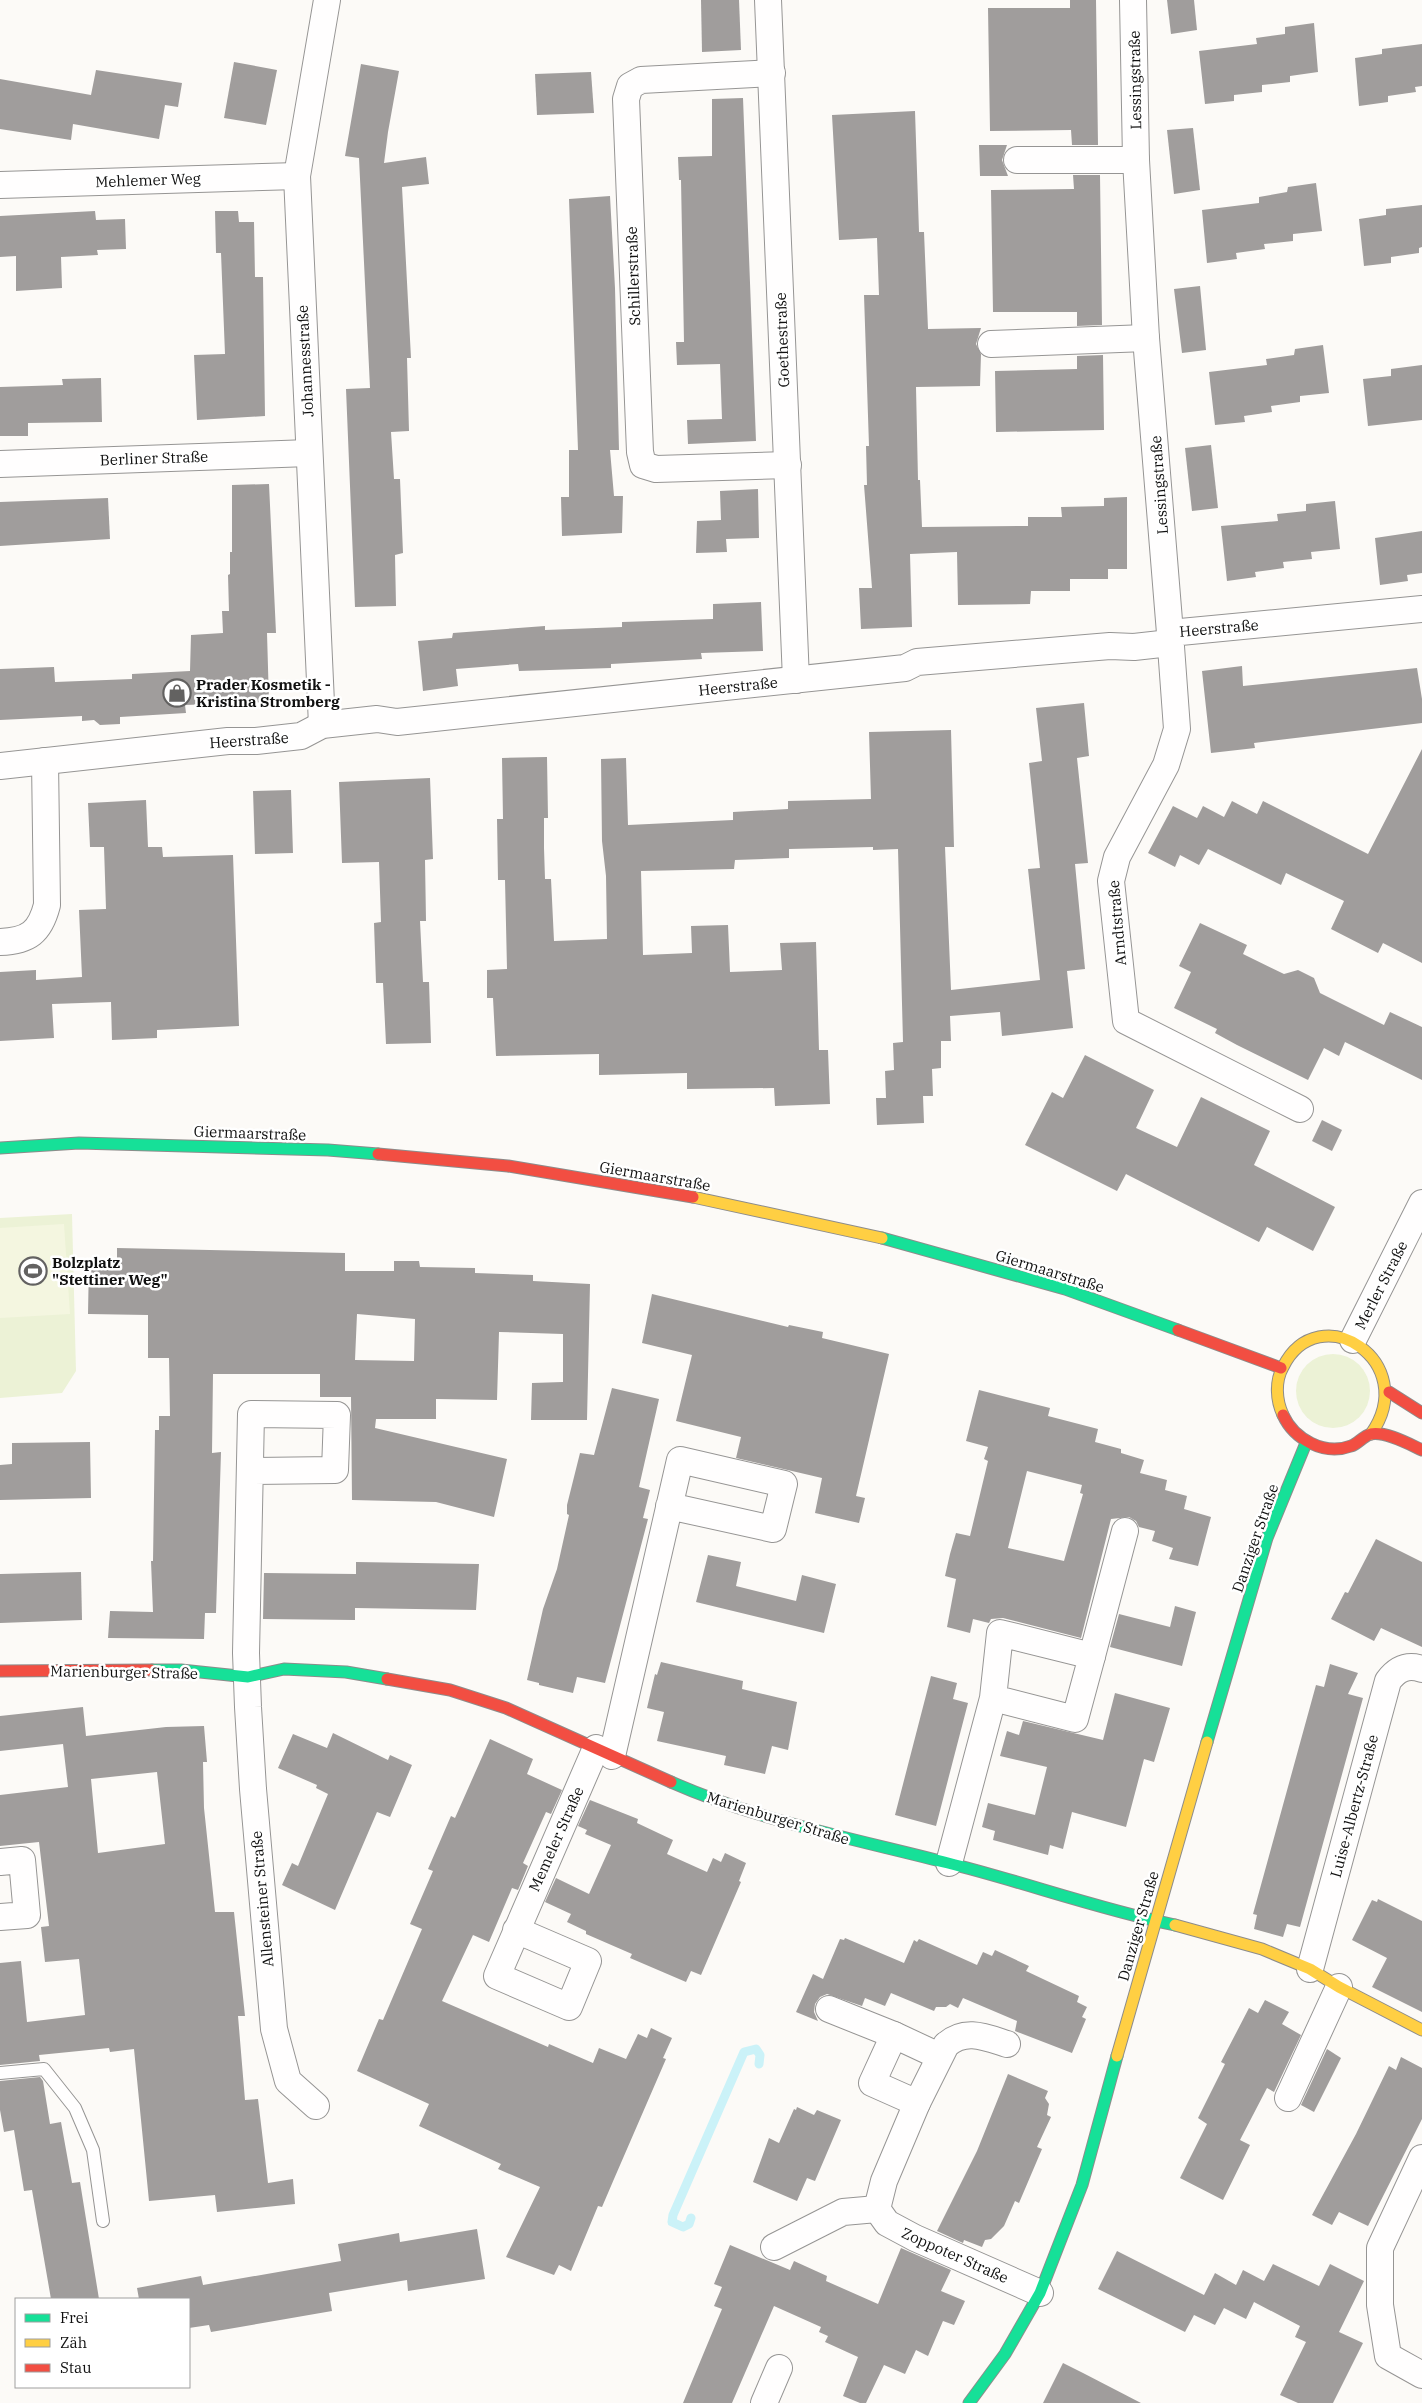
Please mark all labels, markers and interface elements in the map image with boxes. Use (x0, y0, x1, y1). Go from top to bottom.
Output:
street label: Lessingstraße (1125, 30, 1145, 130)
street label: Mehlemer Weg (95, 169, 201, 191)
street label: Schillerstraße (622, 226, 644, 326)
street label: Goethestraße (771, 292, 793, 388)
street label: Johannesstraße (293, 305, 317, 417)
street label: Lessingstraße (1146, 435, 1172, 535)
street label: Berliner Straße (100, 447, 208, 469)
street label: Heerstraße (1179, 615, 1259, 641)
street label: Heerstraße (697, 672, 779, 700)
place label: Prader Kosmetik - Kristina Stromberg (196, 675, 340, 711)
shop icon: Prader Kosmetik - Kristina Stromberg (162, 678, 192, 708)
street label: Heerstraße (209, 728, 289, 752)
street label: Arndtstraße (1104, 879, 1130, 967)
street label: Giermaarstraße (193, 1122, 307, 1144)
street label: Giermaarstraße (598, 1157, 712, 1195)
street label: Merler Straße (1351, 1237, 1411, 1333)
street label: Giermaarstraße (993, 1245, 1107, 1297)
place label: Bolzplatz "Stettiner Weg" (52, 1253, 168, 1289)
sports icon: Bolzplatz "Stettiner Weg" (18, 1256, 48, 1286)
street label: Danziger Straße (1228, 1481, 1282, 1595)
street label: Marienburger Straße (50, 1661, 198, 1683)
street label: Luise-Albertz-Straße (1326, 1732, 1382, 1880)
street label: Memeler Straße (524, 1784, 588, 1894)
street label: Marienburger Straße (704, 1787, 852, 1849)
street label: Allensteiner Straße (247, 1830, 277, 1968)
street label: Danziger Straße (1113, 1869, 1163, 1983)
street label: Zoppoter Straße (899, 2223, 1011, 2287)
legend (15, 2298, 190, 2388)
text: Frei (60, 2308, 89, 2327)
text: Zäh (60, 2333, 87, 2352)
text: Stau (60, 2358, 92, 2377)

